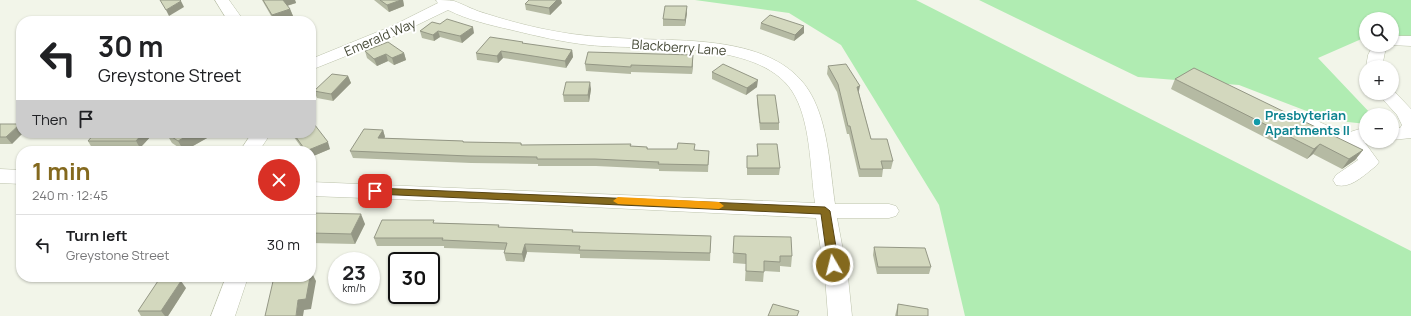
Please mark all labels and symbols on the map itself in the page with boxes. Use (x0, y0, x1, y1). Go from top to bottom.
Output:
street label: Emerald Way (341, 14, 419, 60)
street label: Blackberry Lane (631, 35, 727, 59)
place label: Presbyterian Apartments II (1265, 106, 1350, 139)
marker: Presbyterian Apartments II (1252, 117, 1262, 127)
pin (358, 174, 392, 208)
position arrow (812, 244, 854, 286)
speed limit sign: 30 (388, 252, 440, 304)

